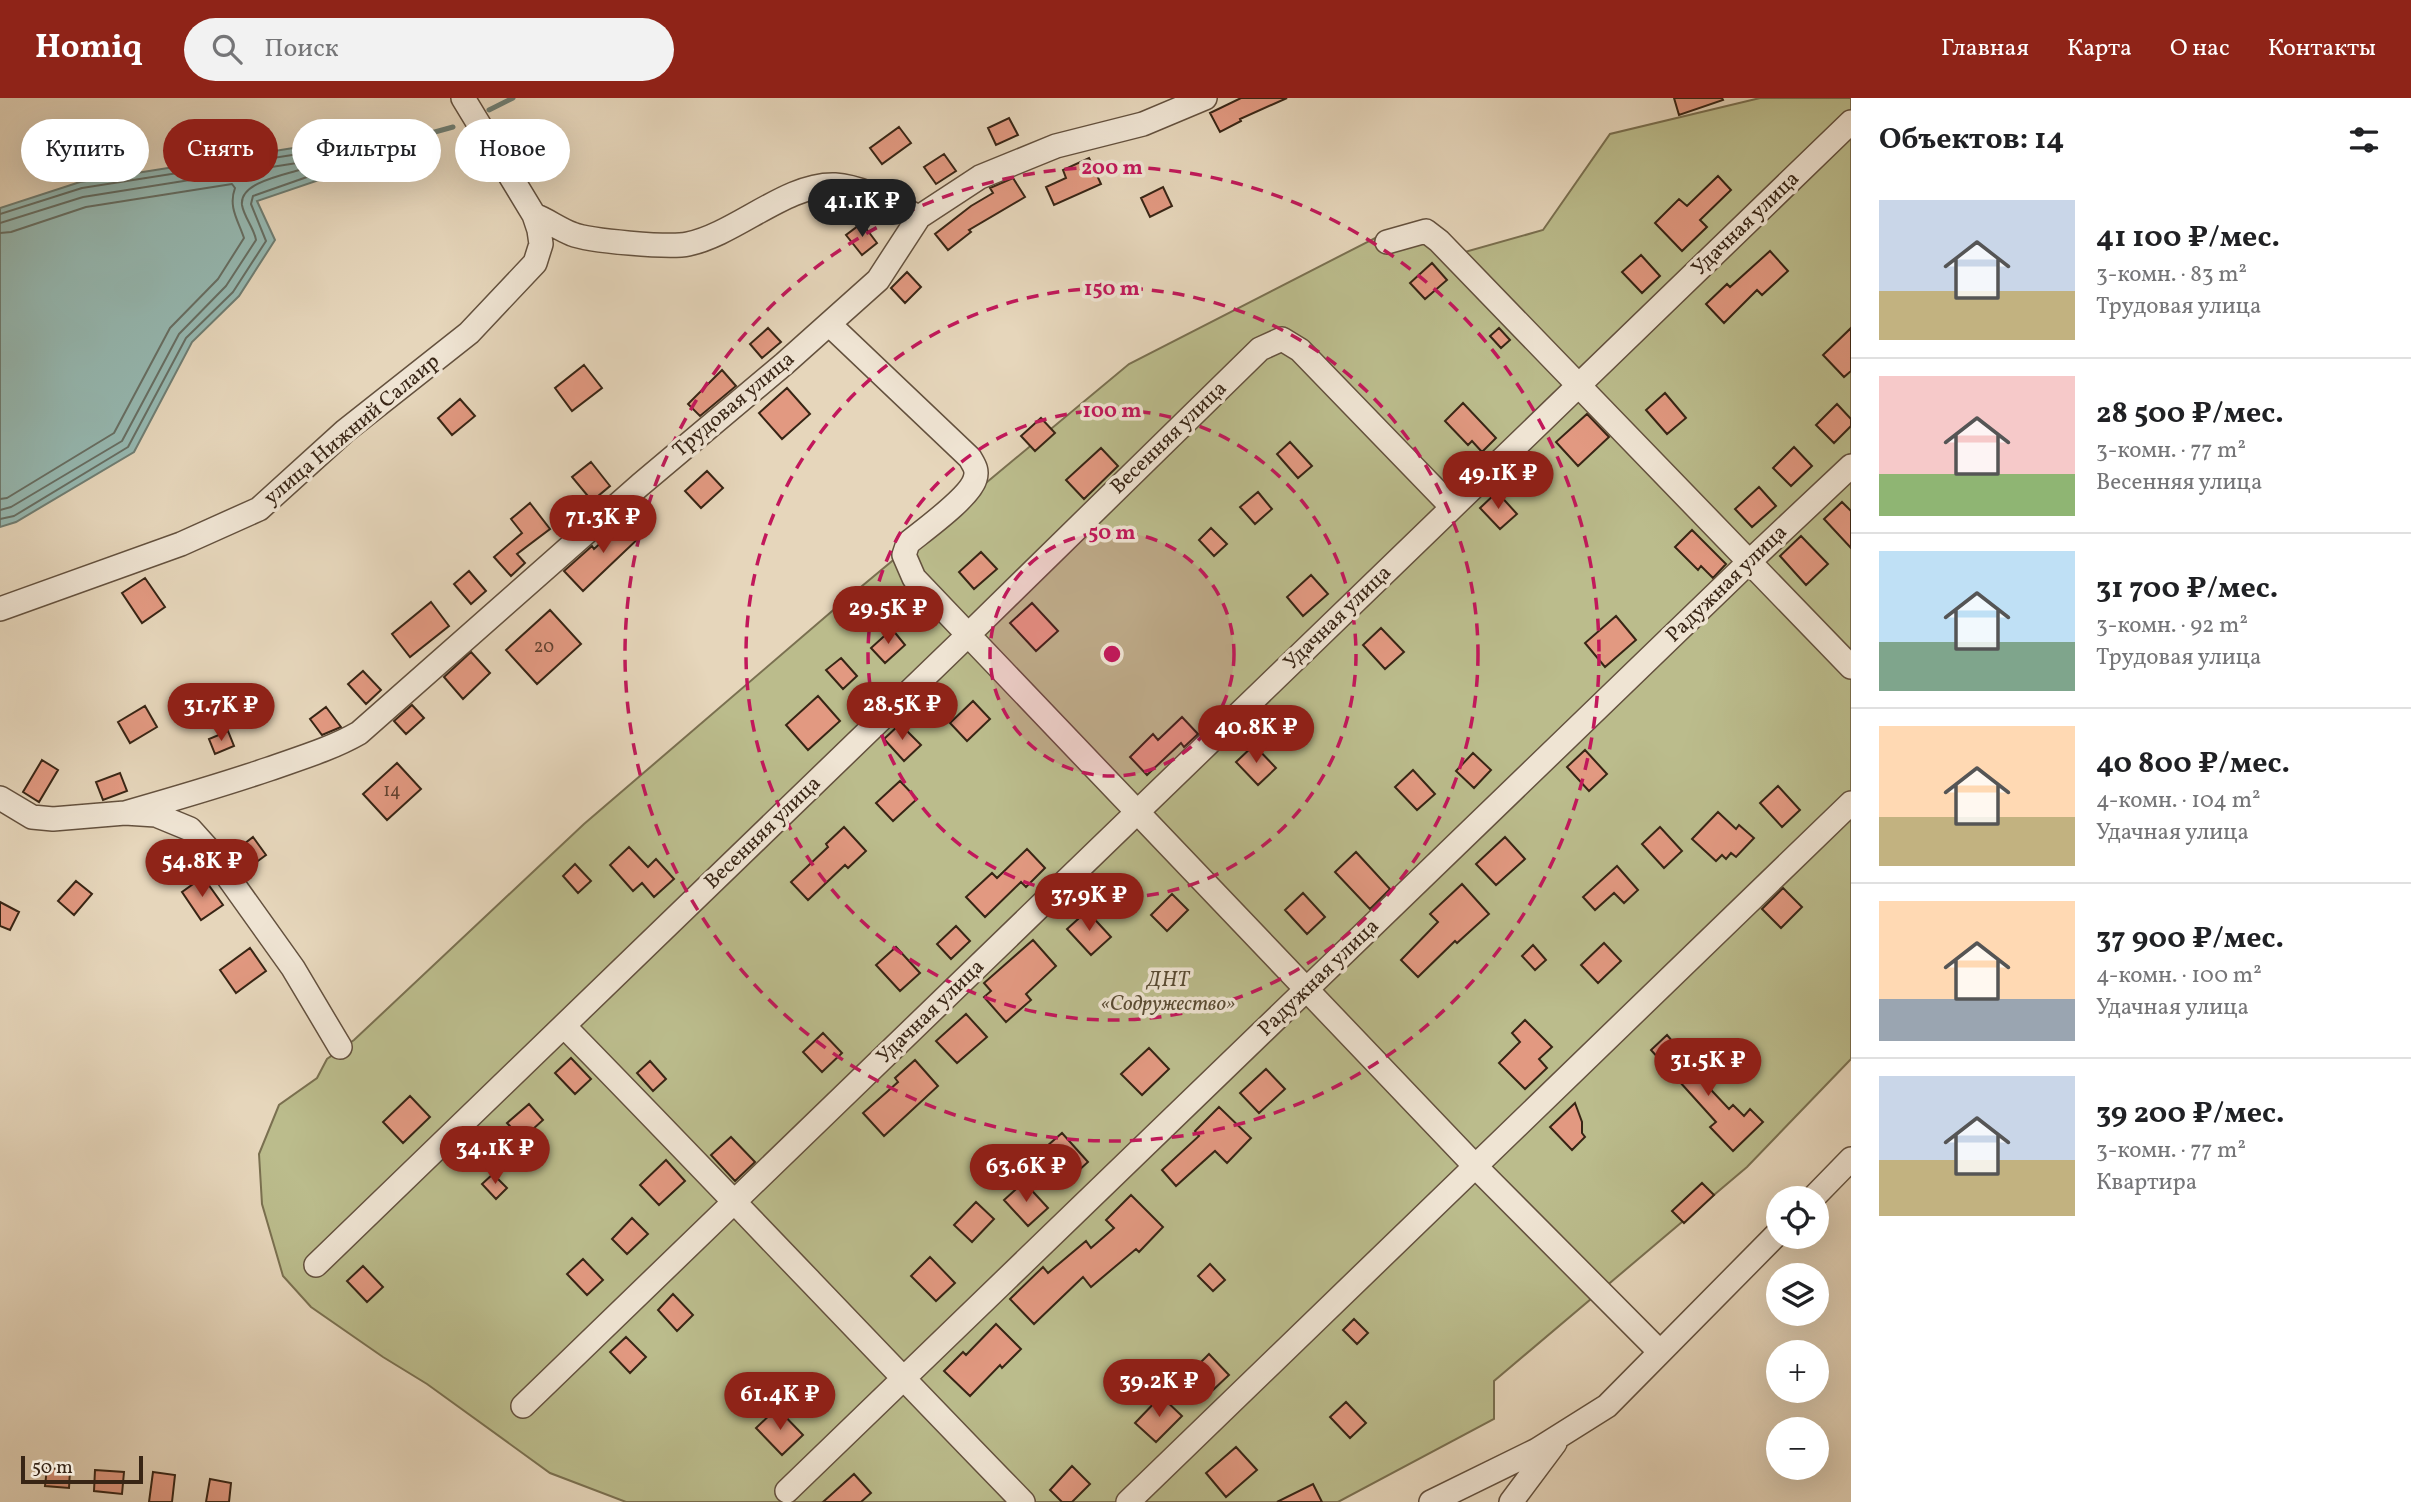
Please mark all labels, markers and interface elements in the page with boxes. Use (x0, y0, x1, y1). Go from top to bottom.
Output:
search box (184, 18, 674, 81)
text: Homiq (35, 26, 142, 72)
icon: search (208, 30, 246, 68)
text: Поиск (264, 31, 339, 67)
text: Главная (1941, 32, 2029, 66)
text: Карта (2067, 32, 2132, 66)
text: О нас (2170, 32, 2230, 66)
text: Контакты (2268, 32, 2376, 66)
chip: Купить (21, 119, 149, 182)
chip: Снять (163, 119, 278, 182)
chip: Фильтры (292, 119, 441, 182)
chip: Новое (455, 119, 570, 182)
text: Объектов: 14 (1879, 119, 2064, 161)
icon: filters (2345, 121, 2383, 159)
text: 200 m (1081, 154, 1143, 183)
street label: Удачная улица (1686, 165, 1806, 283)
pin: 41.1K ₽ (797, 180, 927, 239)
text: 41.1K ₽ (824, 186, 900, 218)
text: 41 100 ₽/мес. (2096, 217, 2280, 259)
icon: home (1935, 228, 2019, 312)
text: 3-комн. · 83 m² (2096, 259, 2247, 291)
text: 150 m (1084, 275, 1140, 304)
text: Трудовая улица (2096, 291, 2262, 323)
street label: Трудовая улица (667, 345, 801, 465)
street label: улица Нижний Салаир (258, 348, 446, 512)
street label: Весенняя улица (1104, 375, 1234, 501)
text: 28 500 ₽/мес. (2096, 393, 2284, 435)
text: 100 m (1082, 397, 1142, 426)
icon: home (1935, 404, 2019, 488)
text: 3-комн. · 77 m² (2096, 435, 2246, 467)
pin: 49.1K ₽ (1433, 452, 1563, 511)
text: 49.1K ₽ (1459, 458, 1537, 490)
text: Весенняя улица (2096, 467, 2262, 499)
pin: 71.3K ₽ (538, 496, 668, 555)
text: 71.3K ₽ (565, 502, 641, 534)
street label: Радужная улица (1660, 518, 1794, 650)
text: 50 m (1088, 519, 1136, 548)
street label: Удачная улица (1278, 559, 1398, 677)
text: 31 700 ₽/мес. (2096, 568, 2278, 610)
icon: home (1935, 579, 2019, 663)
pin: 29.5K ₽ (823, 587, 953, 646)
text: 29.5K ₽ (849, 593, 927, 625)
text: 3-комн. · 92 m² (2096, 610, 2248, 642)
house number: 20 (534, 635, 554, 660)
centre of rings (1100, 642, 1124, 666)
text: Трудовая улица (2096, 642, 2262, 674)
pin: 28.5K ₽ (837, 682, 967, 742)
pin: 31.7K ₽ (156, 684, 286, 743)
text: 28.5K ₽ (863, 689, 941, 721)
text: 31.7K ₽ (184, 690, 258, 722)
pin: 40.8K ₽ (1191, 706, 1321, 765)
text: 40.8K ₽ (1214, 712, 1298, 744)
text: 40 800 ₽/мес. (2096, 743, 2290, 785)
icon: home (1935, 754, 2019, 838)
street label: Весенняя улица (698, 770, 828, 896)
house number: 14 (383, 779, 401, 804)
text: 4-комн. · 104 m² (2096, 785, 2261, 817)
text: Удачная улица (2096, 817, 2249, 849)
pin: 54.8K ₽ (137, 840, 267, 899)
text: 54.8K ₽ (161, 846, 243, 878)
pin: 37.9K ₽ (1024, 874, 1154, 933)
text: 37.9K ₽ (1051, 880, 1127, 912)
street label: Радужная улица (1252, 912, 1386, 1044)
text: 37 900 ₽/мес. (2096, 918, 2284, 960)
icon: home (1935, 929, 2019, 1013)
street label: Удачная улица (871, 953, 991, 1071)
text: 4-комн. · 100 m² (2096, 960, 2262, 992)
park label: ДНТ «Содружество» (1101, 966, 1235, 1019)
text: Удачная улица (2096, 992, 2249, 1024)
pin: 31.5K ₽ (1643, 1038, 1773, 1098)
text: 31.5K ₽ (1670, 1045, 1746, 1077)
text: 39 200 ₽/мес. (2096, 1093, 2284, 1135)
icon: home (1935, 1104, 2019, 1188)
pin: 34.1K ₽ (430, 1126, 560, 1186)
text: 34.1K ₽ (456, 1133, 534, 1165)
text: 3-комн. · 77 m² (2096, 1135, 2246, 1167)
pin: 63.6K ₽ (961, 1144, 1091, 1204)
text: 63.6K ₽ (986, 1151, 1066, 1183)
text: Квартира (2096, 1167, 2197, 1199)
map controls (1766, 1186, 1829, 1480)
button: locate (1766, 1186, 1829, 1249)
button: layers (1766, 1263, 1829, 1326)
button: + (1766, 1340, 1829, 1403)
pin: 39.2K ₽ (1094, 1360, 1224, 1419)
text: 39.2K ₽ (1119, 1366, 1199, 1398)
pin: 61.4K ₽ (715, 1372, 845, 1432)
text: 61.4K ₽ (740, 1379, 820, 1411)
button: − (1766, 1417, 1829, 1480)
scale bar (21, 1453, 144, 1485)
text: 50 m (32, 1455, 73, 1481)

